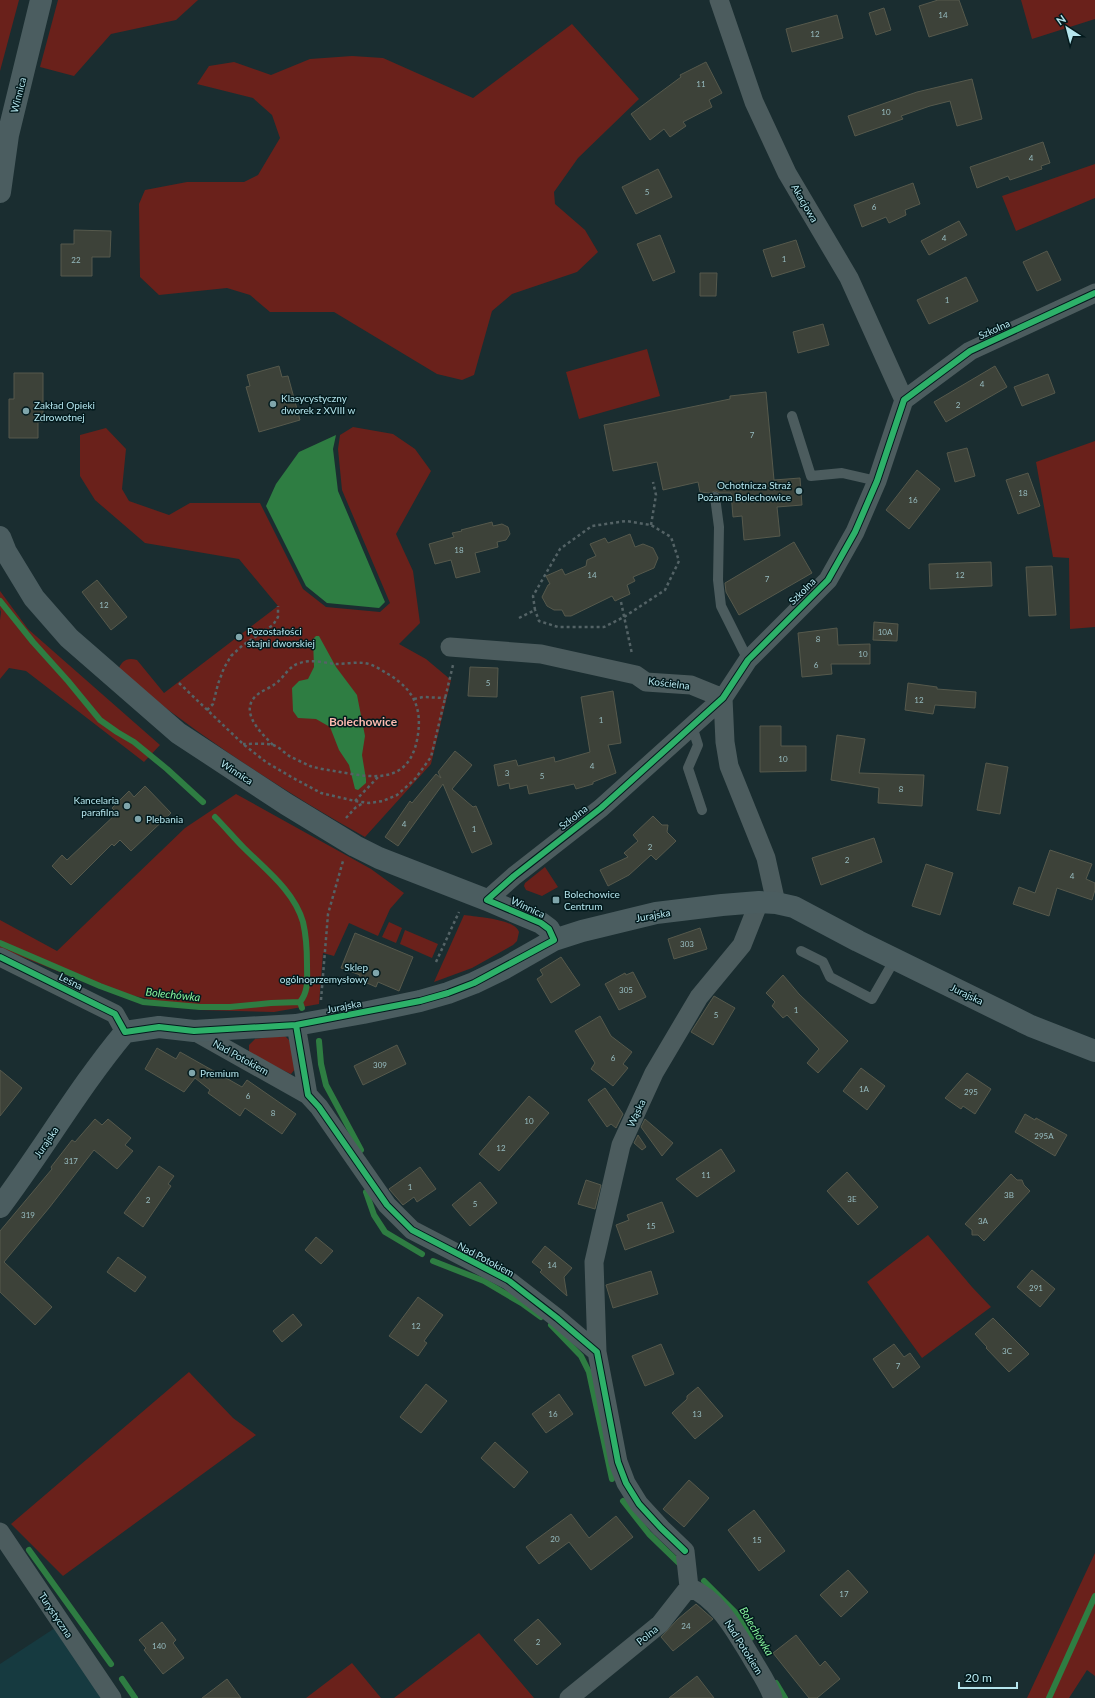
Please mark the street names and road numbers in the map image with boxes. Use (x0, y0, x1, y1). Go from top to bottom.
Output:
street label: Winnica (8, 76, 28, 114)
street label: Akacjowa (789, 182, 821, 224)
street label: Szkolna (976, 317, 1012, 341)
street label: Szkolna (786, 575, 818, 607)
street label: Kościelna (648, 675, 690, 691)
street label: Winnica (219, 757, 255, 787)
street label: Szkolna (556, 802, 590, 832)
street label: Winnica (509, 894, 547, 920)
street label: Jurajska (635, 906, 671, 924)
street label: Leśna (57, 970, 85, 992)
street label: Jurajska (949, 981, 985, 1007)
street label: Jurajska (326, 997, 362, 1015)
street label: Nad Potokiem (211, 1037, 271, 1077)
street label: Wąska (624, 1097, 648, 1129)
street label: Jurajska (31, 1124, 61, 1160)
street label: Nad Potokiem (456, 1239, 516, 1279)
street label: Turystyczna (37, 1590, 76, 1640)
street label: Nad Potokiem (722, 1617, 766, 1677)
street label: Polna (634, 1623, 660, 1647)

